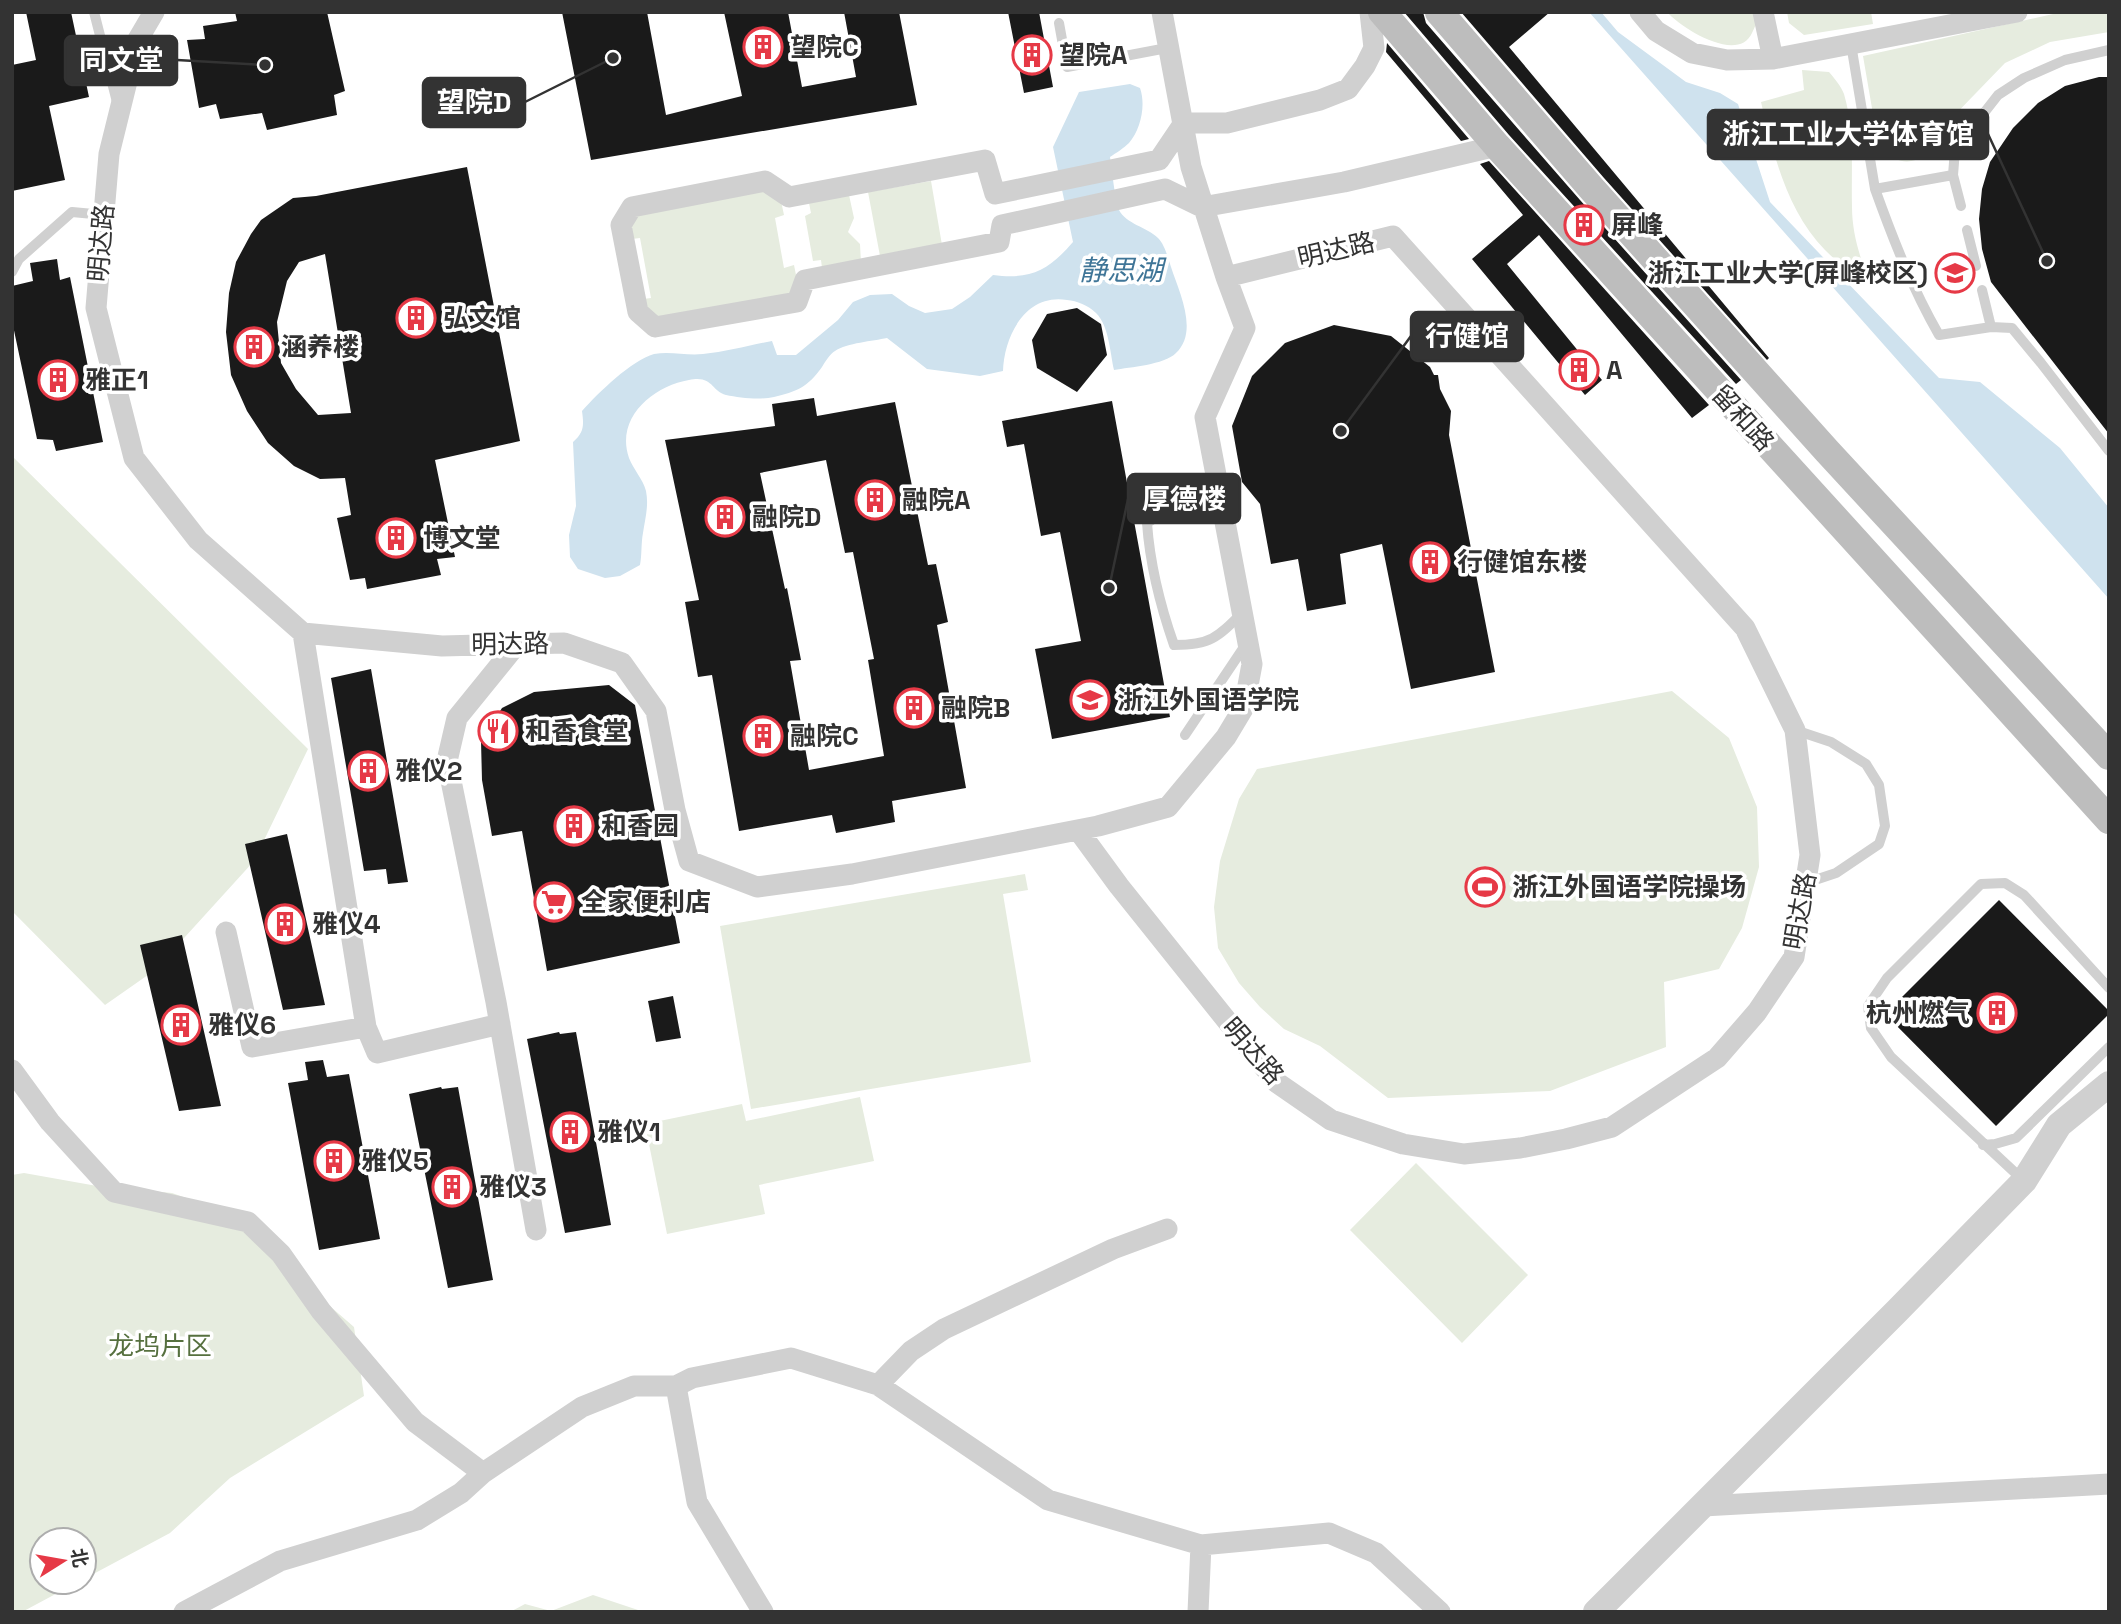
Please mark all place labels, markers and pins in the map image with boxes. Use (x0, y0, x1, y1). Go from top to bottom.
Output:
building icon: 望院C (742, 26, 784, 68)
place label: 望院C (790, 30, 859, 64)
building icon: 望院A (1011, 34, 1053, 76)
callout: 同文堂 (65, 36, 177, 85)
place label: 望院A (1059, 38, 1128, 72)
callout: 望院D (423, 78, 525, 127)
callout: 浙江工业大学体育馆 (1708, 110, 1988, 159)
building icon: 屏峰 (1563, 204, 1605, 246)
place label: 屏峰 (1611, 208, 1663, 242)
school or university icon: 浙江工业大学(屏峰校区) (1934, 252, 1976, 294)
place label: 浙江工业大学(屏峰校区) (1648, 256, 1928, 290)
building icon: 弘文馆 (395, 297, 437, 339)
place label: 弘文馆 (443, 301, 521, 335)
callout: 行健馆 (1411, 312, 1523, 361)
building icon: 涵养楼 (233, 326, 275, 368)
place label: 涵养楼 (281, 330, 359, 364)
building icon: A (1558, 349, 1600, 391)
place label: A (1606, 353, 1623, 387)
building icon: 雅正1 (37, 359, 79, 401)
place label: 雅正1 (85, 363, 149, 397)
callout: 厚德楼 (1128, 474, 1240, 523)
building icon: 融院A (854, 479, 896, 521)
place label: 融院A (902, 483, 971, 517)
building icon: 融院D (704, 496, 746, 538)
place label: 融院D (752, 500, 821, 534)
building icon: 博文堂 (375, 517, 417, 559)
place label: 博文堂 (423, 521, 501, 555)
building icon: 行健馆东楼 (1409, 541, 1451, 583)
place label: 行健馆东楼 (1457, 545, 1587, 579)
school or university icon: 浙江外国语学院 (1069, 679, 1111, 721)
place label: 浙江外国语学院 (1117, 683, 1299, 717)
building icon: 融院B (893, 687, 935, 729)
place label: 融院B (941, 691, 1010, 725)
restaurant icon: 和香食堂 (477, 710, 519, 752)
place label: 和香食堂 (525, 714, 629, 748)
building icon: 融院C (742, 715, 784, 757)
place label: 融院C (790, 719, 859, 753)
building icon: 雅仪2 (347, 750, 389, 792)
place label: 雅仪2 (395, 754, 462, 788)
building icon: 和香园 (553, 805, 595, 847)
place label: 和香园 (601, 809, 679, 843)
sports icon: 浙江外国语学院操场 (1464, 866, 1506, 908)
place label: 浙江外国语学院操场 (1512, 870, 1746, 904)
supermarket icon: 全家便利店 (533, 881, 575, 923)
place label: 全家便利店 (581, 885, 711, 919)
building icon: 雅仪4 (264, 903, 306, 945)
place label: 雅仪4 (312, 907, 381, 941)
building icon: 杭州燃气 (1976, 992, 2018, 1034)
place label: 杭州燃气 (1866, 996, 1970, 1030)
building icon: 雅仪6 (160, 1004, 202, 1046)
place label: 雅仪6 (208, 1008, 276, 1042)
building icon: 雅仪1 (549, 1111, 591, 1153)
place label: 雅仪1 (597, 1115, 661, 1149)
building icon: 雅仪5 (313, 1140, 355, 1182)
place label: 雅仪5 (361, 1144, 429, 1178)
building icon: 雅仪3 (431, 1166, 473, 1208)
place label: 雅仪3 (479, 1170, 547, 1204)

